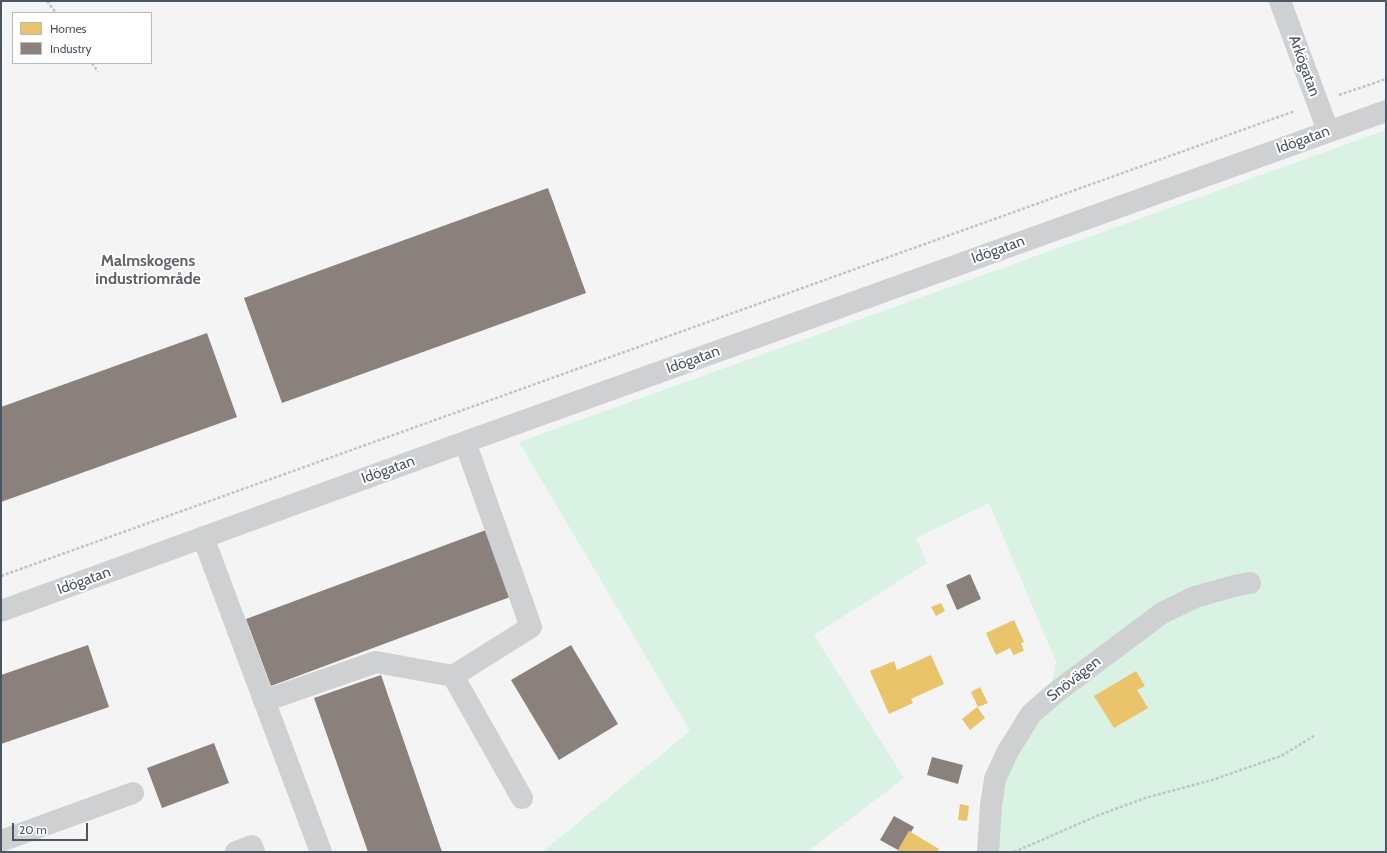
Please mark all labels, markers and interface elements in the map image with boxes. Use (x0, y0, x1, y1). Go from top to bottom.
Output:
legend (12, 12, 152, 64)
text: Homes (50, 21, 87, 36)
street label: Arkögatan (1285, 33, 1323, 99)
text: Industry (50, 41, 91, 56)
street label: Idögatan (1274, 122, 1332, 158)
street label: Idögatan (969, 232, 1027, 268)
district label: Malmskogens industriområde (95, 251, 201, 289)
street label: Idögatan (664, 342, 722, 378)
street label: Idögatan (359, 452, 417, 488)
street label: Idögatan (55, 563, 113, 599)
street label: Snövägen (1044, 652, 1104, 706)
scale bar (14, 815, 90, 841)
text: 20 m (19, 822, 47, 837)

